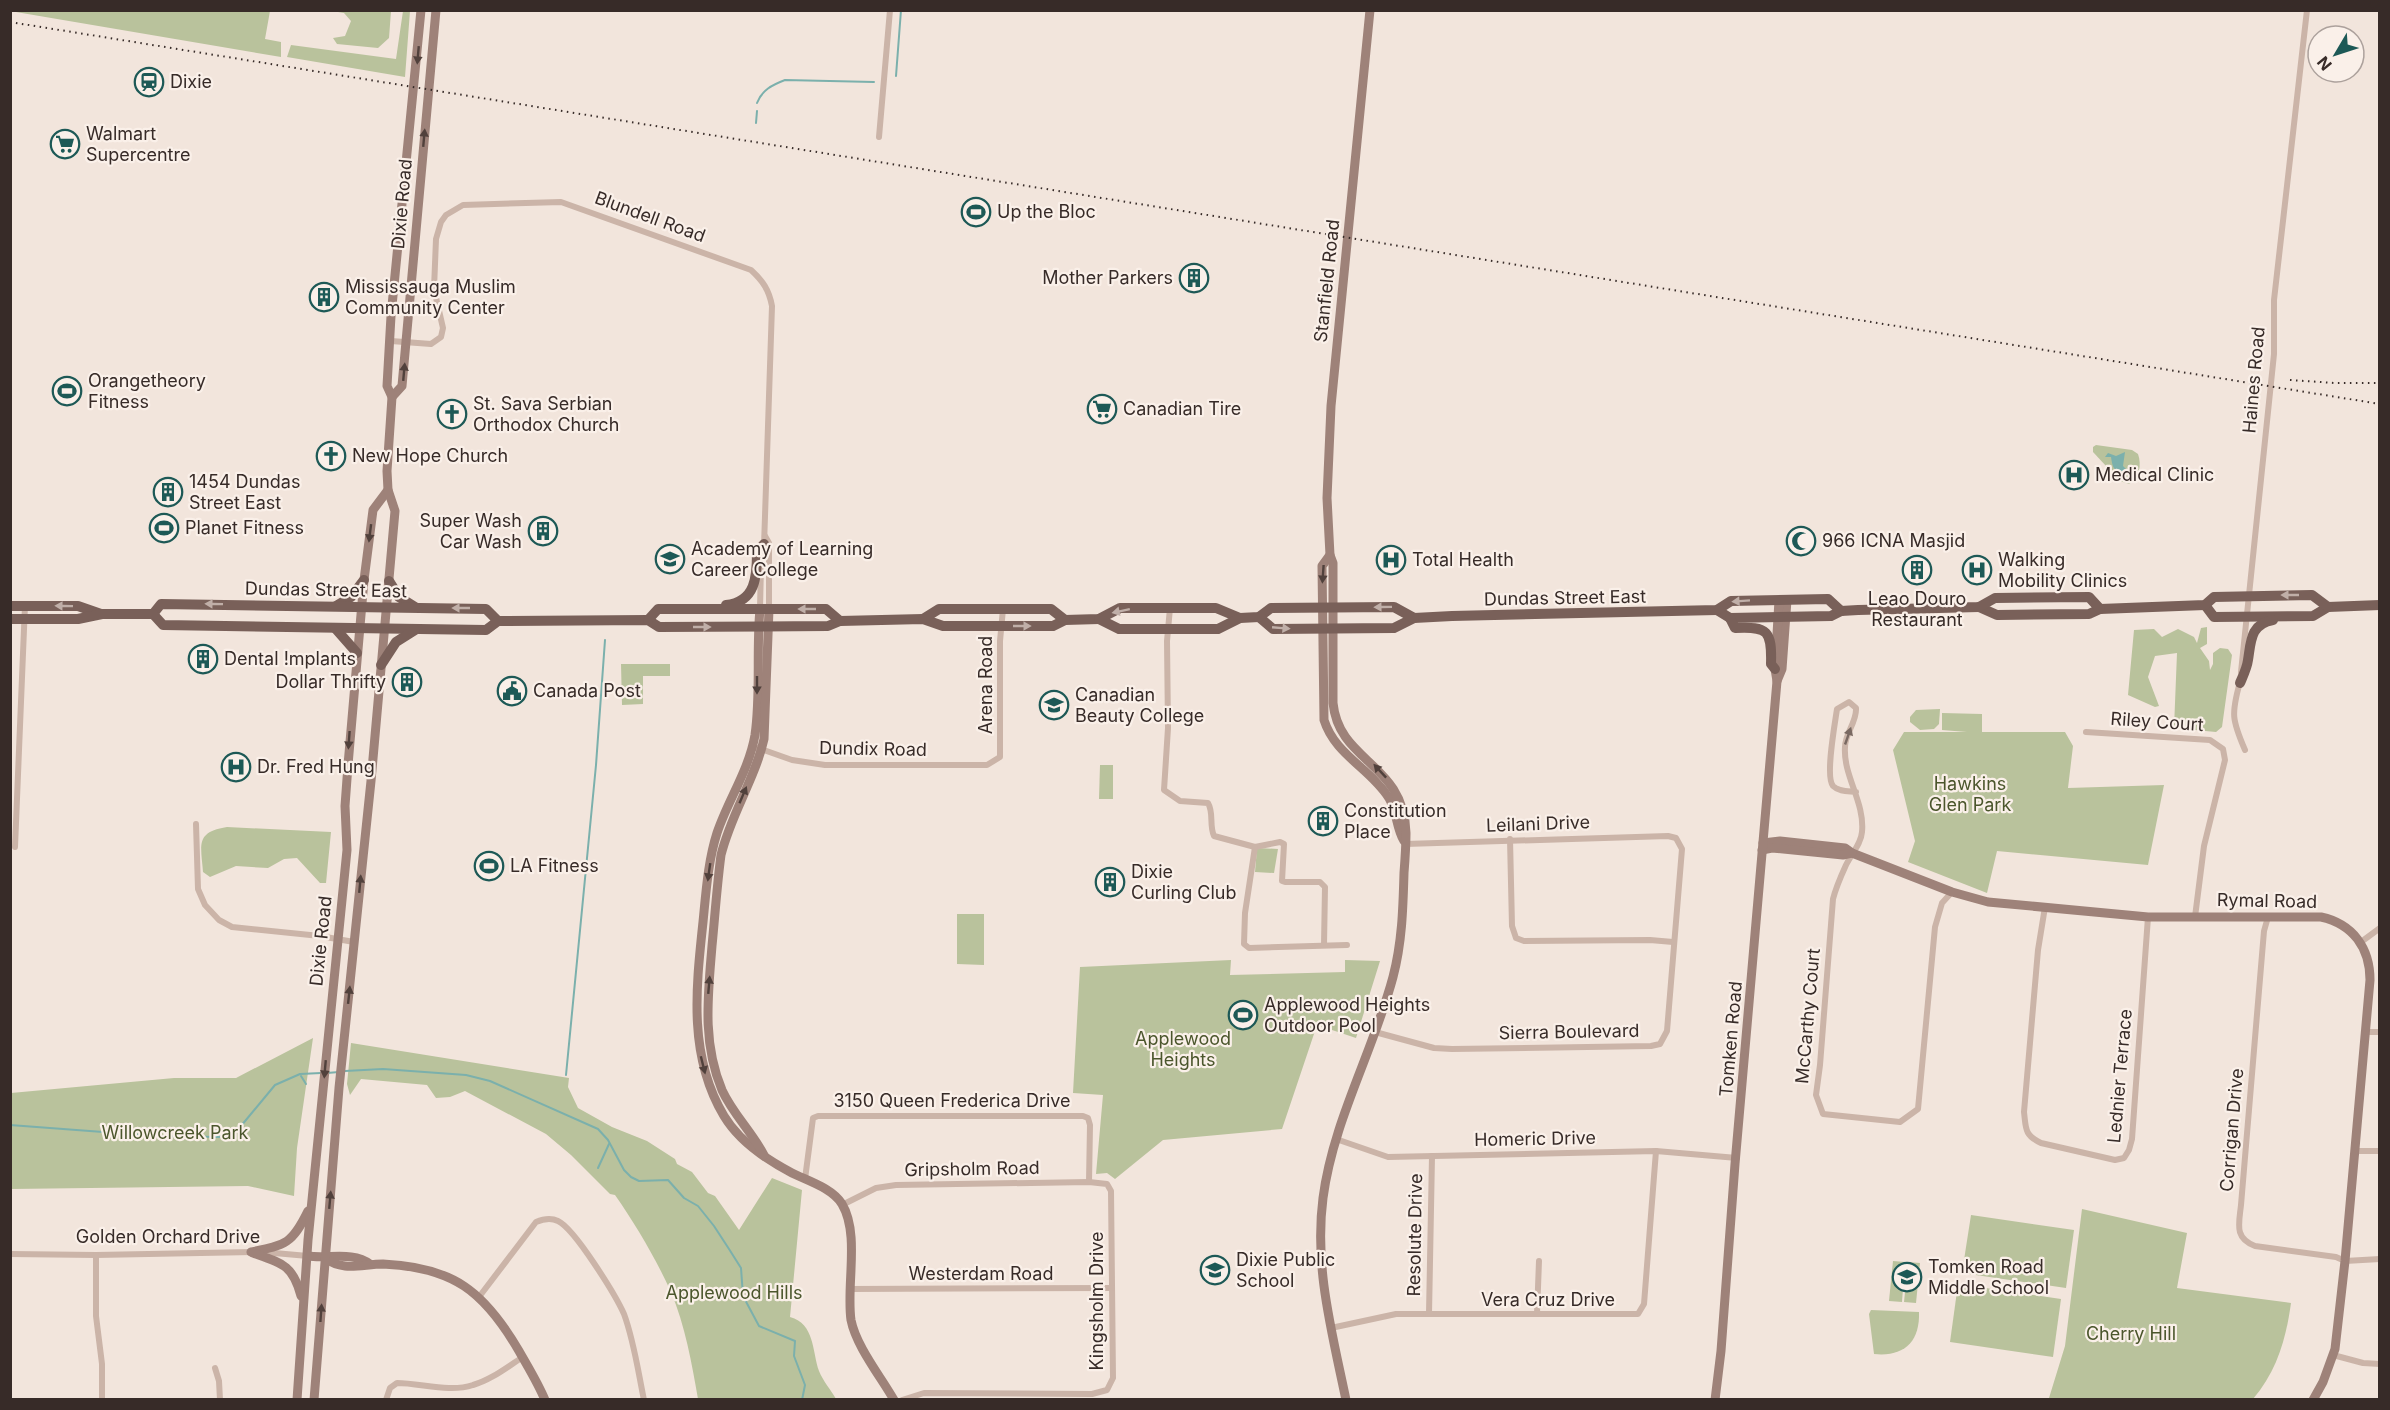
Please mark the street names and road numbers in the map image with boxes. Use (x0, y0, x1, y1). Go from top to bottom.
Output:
street label: Dixie Road (387, 158, 416, 250)
street label: Blundell Road (592, 187, 708, 246)
street label: Stanfield Road (1310, 218, 1343, 344)
street label: Haines Road (2238, 326, 2269, 434)
street label: Dundas Street East (245, 578, 407, 601)
street label: Dundas Street East (1484, 586, 1646, 609)
street label: Arena Road (975, 636, 996, 734)
street label: Riley Court (2110, 708, 2204, 735)
street label: Dundix Road (819, 737, 927, 760)
street label: Leilani Drive (1486, 811, 1590, 836)
street label: Rymal Road (2217, 889, 2317, 912)
street label: Dixie Road (305, 895, 336, 987)
street label: McCarthy Court (1791, 947, 1824, 1085)
street label: Tomken Road (1715, 980, 1746, 1098)
street label: Lednier Terrace (2103, 1008, 2136, 1144)
street label: Sierra Boulevard (1498, 1020, 1640, 1043)
street label: Corrigan Drive (2216, 1067, 2247, 1193)
street label: 3150 Queen Frederica Drive (833, 1090, 1071, 1111)
street label: Homeric Drive (1474, 1127, 1596, 1150)
street label: Gripsholm Road (904, 1157, 1040, 1180)
street label: Resolute Drive (1403, 1173, 1426, 1297)
street label: Golden Orchard Drive (76, 1226, 260, 1247)
street label: Kingsholm Drive (1086, 1231, 1107, 1371)
street label: Westerdam Road (909, 1263, 1053, 1284)
street label: Vera Cruz Drive (1481, 1289, 1615, 1310)

